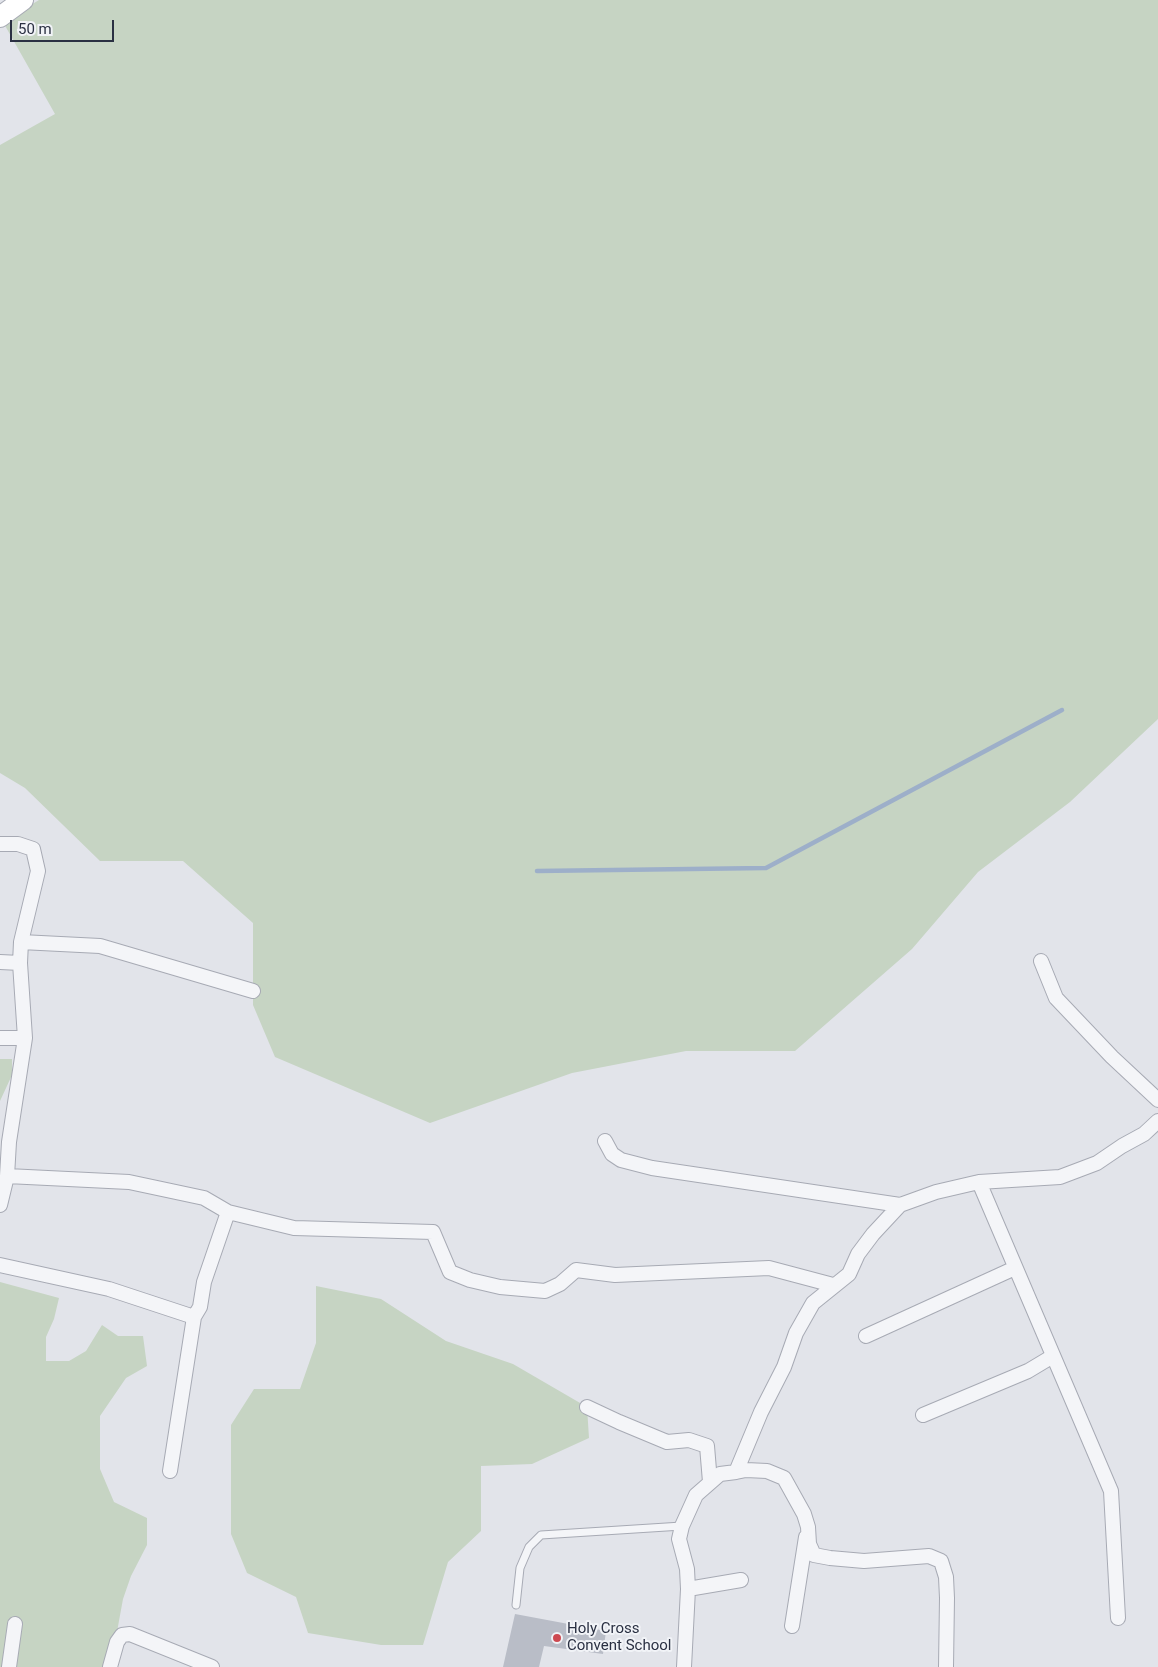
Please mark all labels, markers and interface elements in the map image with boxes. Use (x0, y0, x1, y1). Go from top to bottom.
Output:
scale bar (12, 10, 116, 42)
text: 50 m (18, 20, 52, 38)
place label: Holy Cross Convent School (567, 1620, 671, 1655)
marker: Holy Cross Convent School (551, 1632, 563, 1644)

